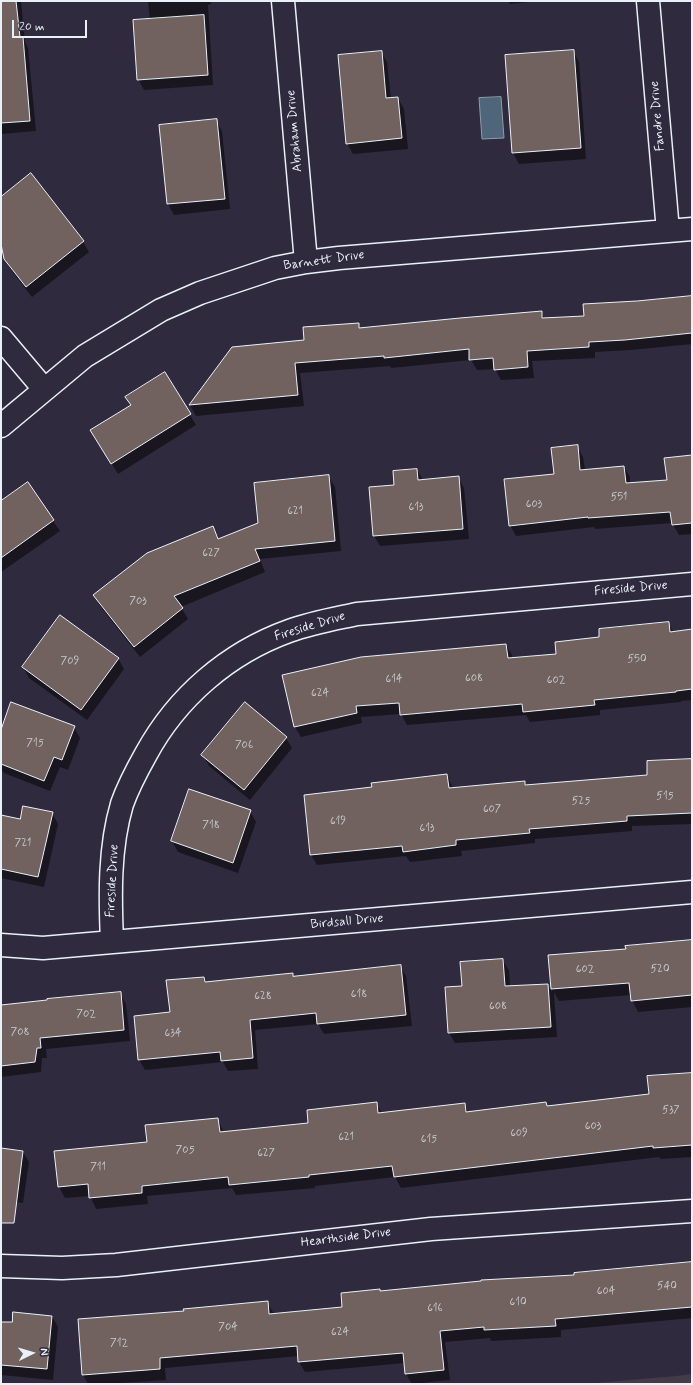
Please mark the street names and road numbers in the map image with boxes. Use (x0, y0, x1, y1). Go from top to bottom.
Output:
street label: Fandre Drive (647, 80, 669, 152)
street label: Abraham Drive (284, 89, 306, 173)
street label: Barnett Drive (283, 248, 365, 274)
street label: Fireside Drive (594, 578, 668, 600)
street label: Fireside Drive (273, 609, 347, 645)
street label: Fireside Drive (103, 844, 123, 918)
street label: Birdsall Drive (310, 911, 384, 933)
street label: Hearthside Drive (300, 1225, 392, 1251)

